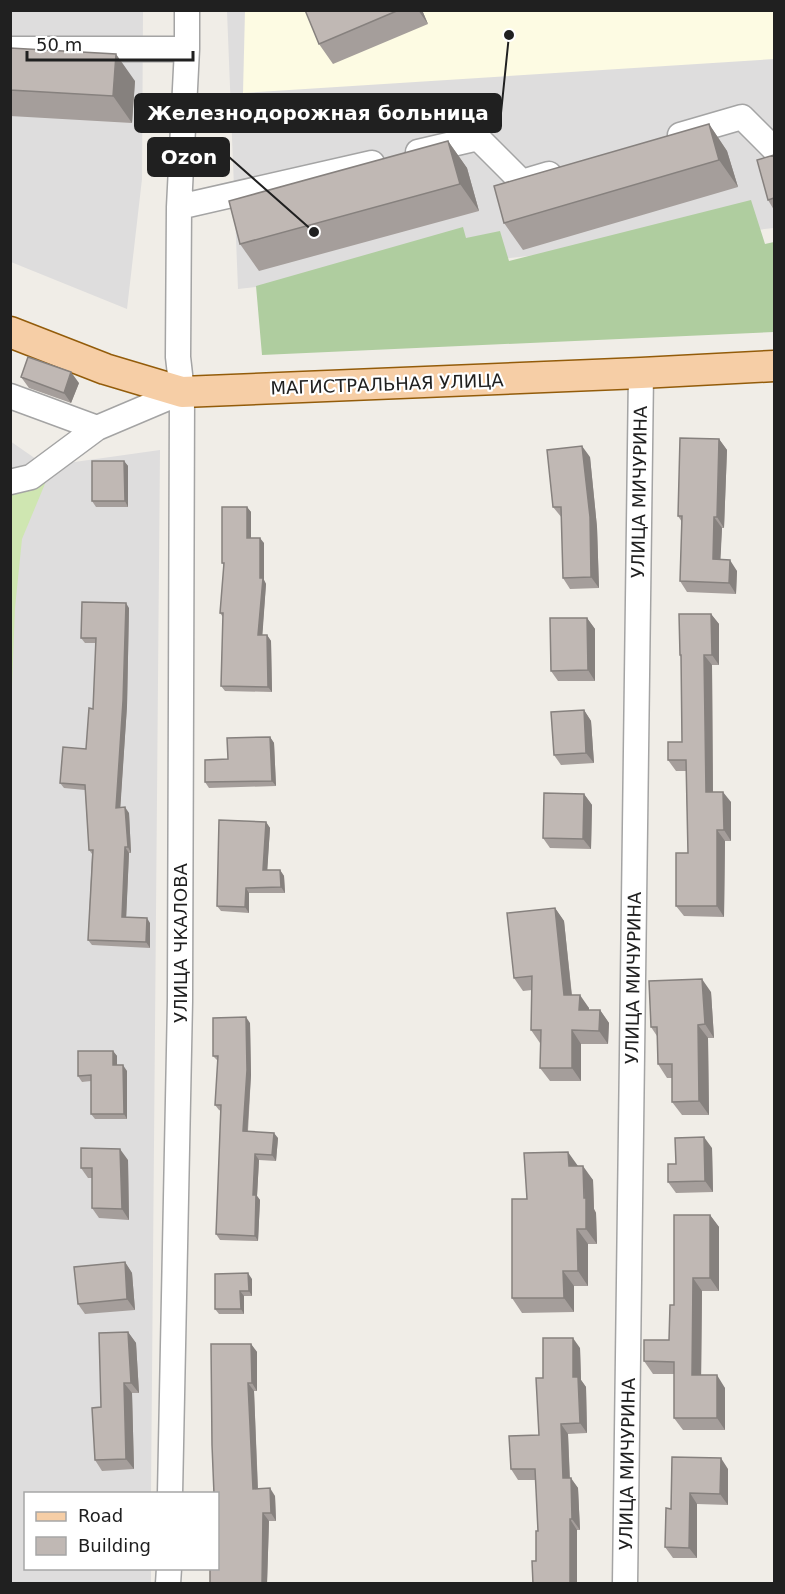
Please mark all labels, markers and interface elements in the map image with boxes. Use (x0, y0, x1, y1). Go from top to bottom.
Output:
scale bar (27, 24, 194, 62)
text: 50 m (36, 34, 82, 55)
callout: Железнодорожная больница (135, 94, 501, 132)
text: Железнодорожная больница (147, 101, 489, 125)
callout: Ozon (148, 138, 229, 176)
text: Ozon (161, 145, 217, 169)
street label: МАГИСТРАЛЬНАЯ УЛИЦА (270, 369, 505, 399)
street label: УЛИЦА МИЧУРИНА (627, 405, 651, 578)
street label: УЛИЦА ЧКАЛОВА (170, 862, 191, 1023)
street label: УЛИЦА МИЧУРИНА (621, 891, 645, 1064)
street label: УЛИЦА МИЧУРИНА (615, 1377, 639, 1550)
legend (24, 1492, 219, 1570)
text: Road (78, 1505, 123, 1526)
text: Building (78, 1535, 151, 1556)

